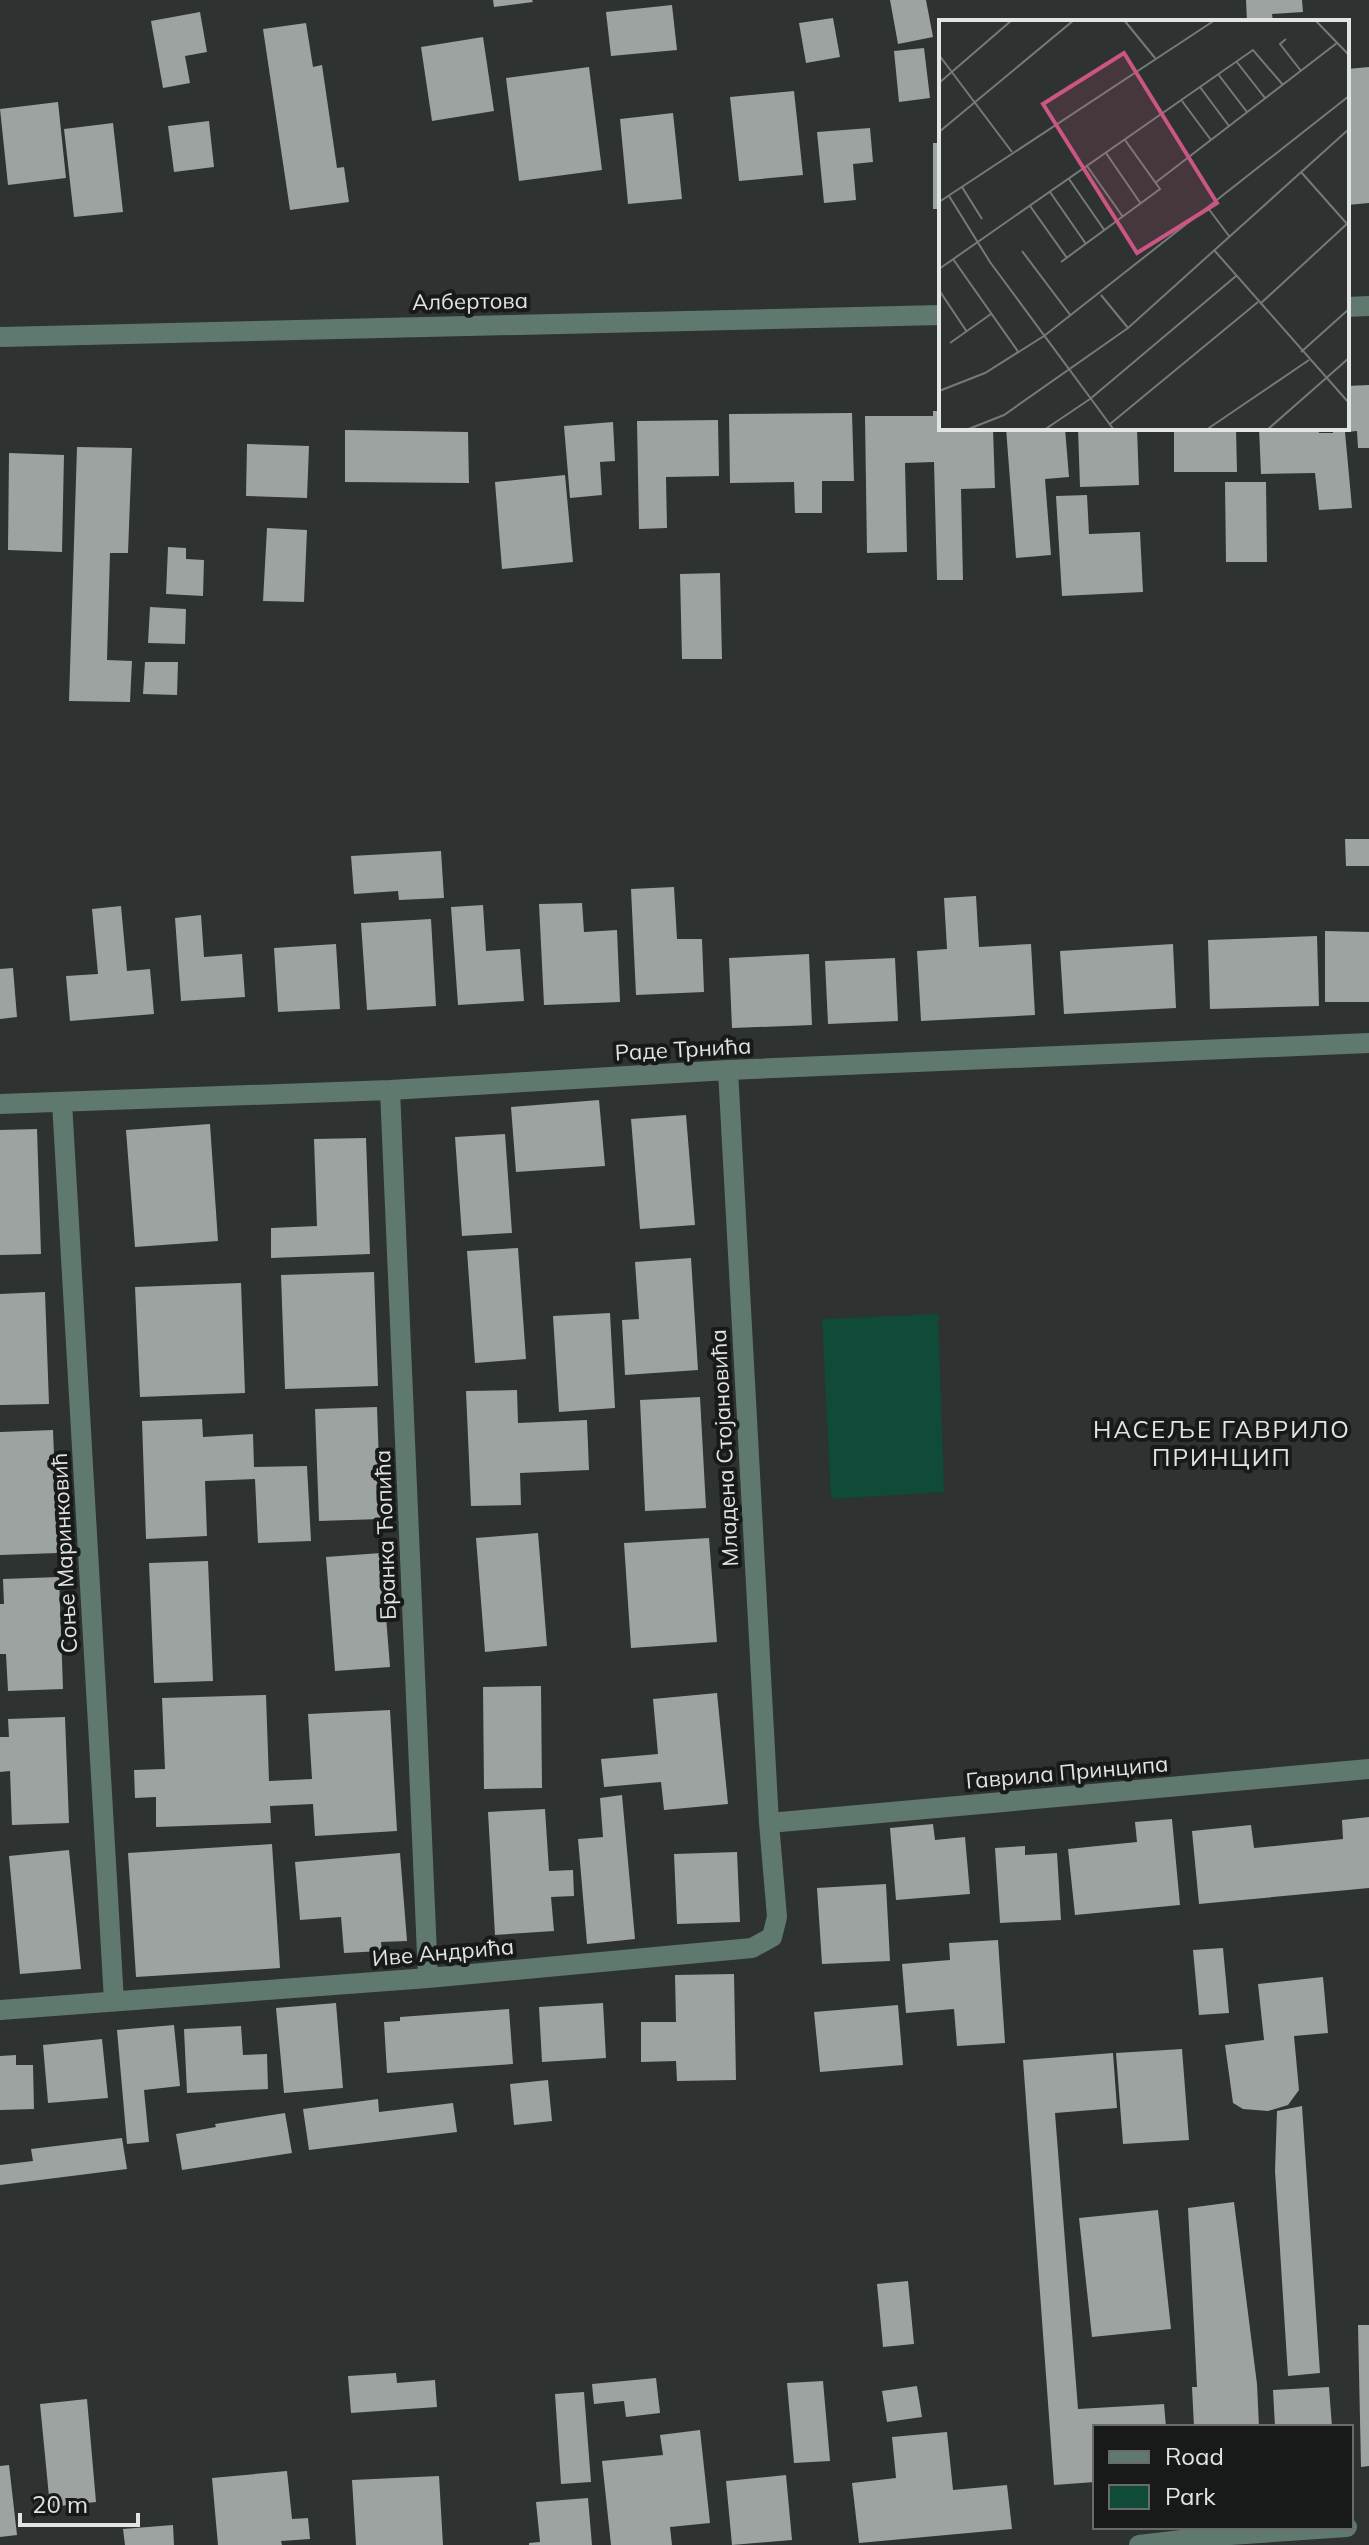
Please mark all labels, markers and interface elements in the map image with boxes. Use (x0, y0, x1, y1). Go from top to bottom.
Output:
inset map (939, 20, 1349, 430)
street label: Албертова (412, 286, 528, 316)
street label: Раде Трнића (614, 1031, 752, 1067)
street label: Младена Стојановића (704, 1329, 744, 1567)
district label: НАСЕЉЕ ГАВРИЛО ПРИНЦИП (1093, 1414, 1351, 1472)
street label: Бранка Ћопића (368, 1449, 402, 1621)
street label: Соње Маринковић (45, 1452, 83, 1654)
street label: Гаврила Принципа (965, 1749, 1169, 1795)
street label: Иве Андрића (371, 1932, 515, 1972)
legend (1093, 2425, 1353, 2529)
text: Road (1165, 2441, 1224, 2471)
scale bar (20, 2477, 138, 2527)
text: Park (1165, 2481, 1216, 2511)
text: 20 m (32, 2489, 88, 2519)

